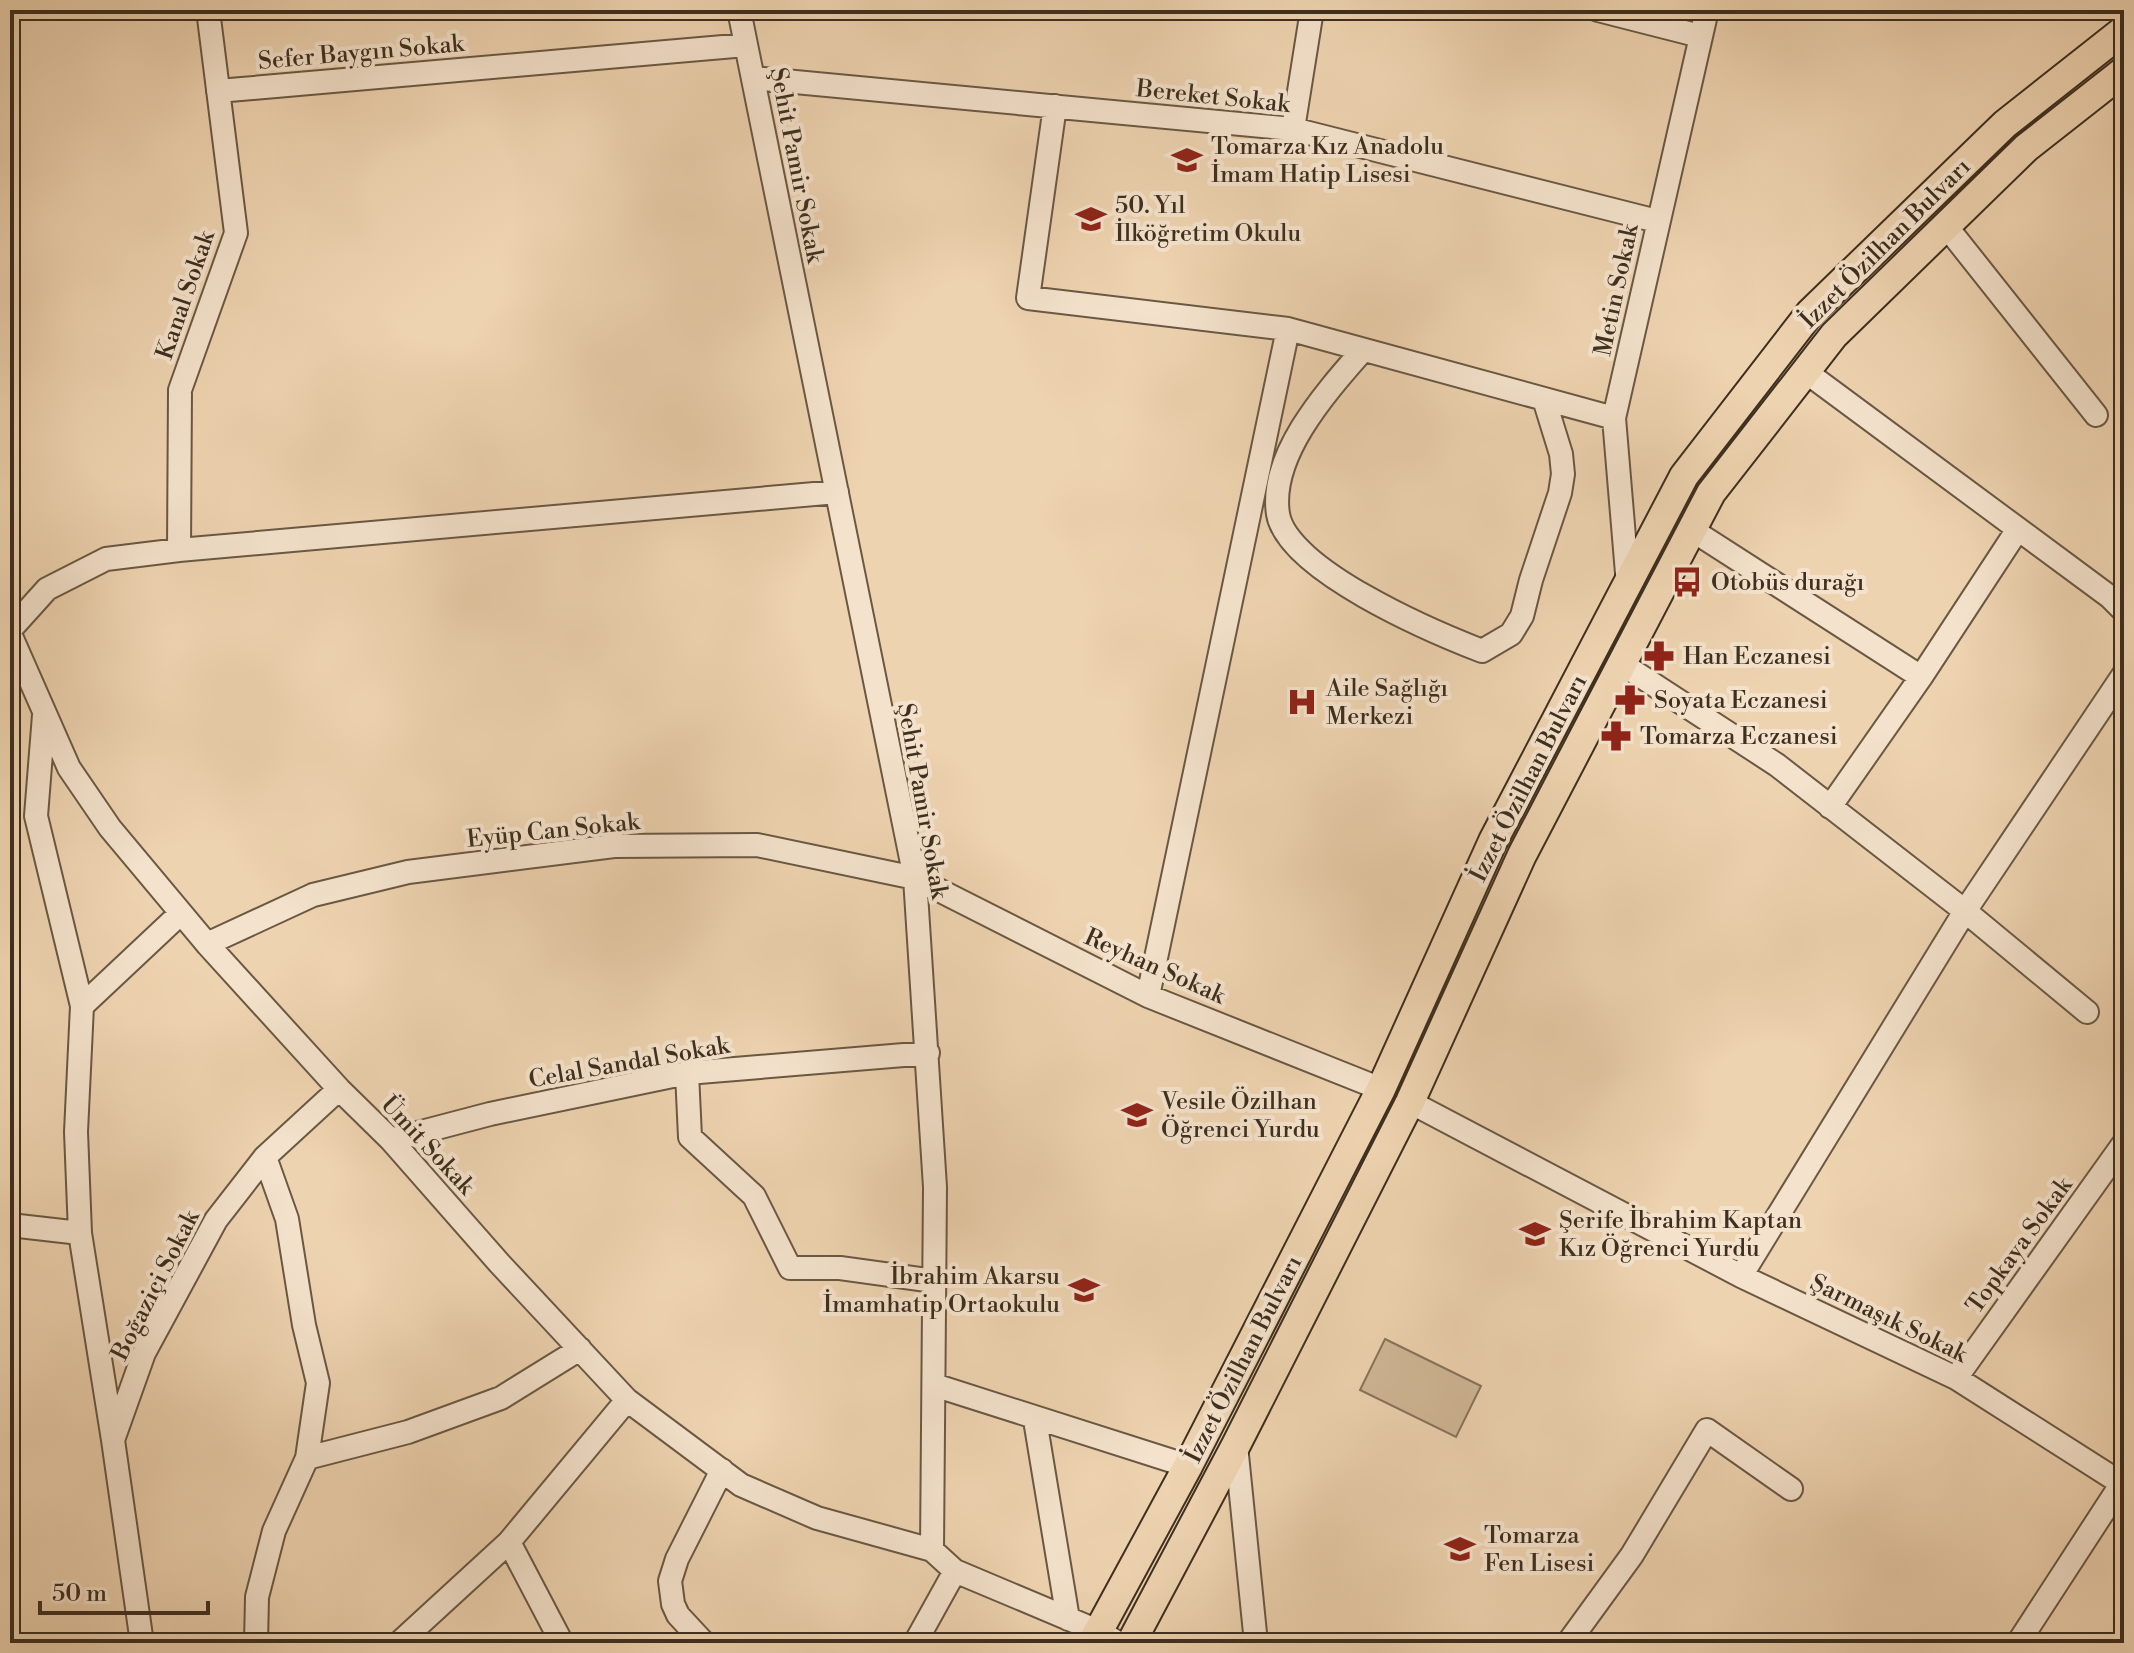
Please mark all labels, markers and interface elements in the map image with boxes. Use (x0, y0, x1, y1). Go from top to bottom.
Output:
street label: Sefer Baygın Sokak (257, 29, 467, 77)
street label: Şehit Pamir Sokak (762, 65, 830, 267)
street label: Bereket Sokak (1134, 74, 1293, 120)
place label: Tomarza Kız Anadolu İmam Hatip Lisesi (1211, 132, 1444, 190)
school or university icon: Tomarza Kız Anadolu İmam Hatip Lisesi (1170, 143, 1204, 177)
street label: İzzet Özilhan Bulvarı (1793, 151, 1977, 335)
place label: 50. Yıl İlköğretim Okulu (1115, 191, 1301, 249)
school or university icon: 50. Yıl İlköğretim Okulu (1074, 202, 1108, 236)
street label: Metin Sokak (1588, 220, 1646, 359)
street label: Kanal Sokak (150, 226, 222, 364)
bus stop icon: Otobüs durağı (1670, 565, 1704, 599)
place label: Otobüs durağı (1711, 568, 1864, 598)
pharmacy icon: Han Eczanesi (1642, 639, 1676, 673)
place label: Han Eczanesi (1683, 642, 1831, 672)
street label: İzzet Özilhan Bulvarı (1463, 669, 1594, 887)
place label: Aile Sağlığı Merkezi (1325, 674, 1448, 732)
pharmacy icon: Soyata Eczanesi (1613, 683, 1647, 717)
hospital icon: Aile Sağlığı Merkezi (1285, 685, 1319, 719)
place label: Soyata Eczanesi (1654, 686, 1828, 716)
street label: Şehit Pamir Sokak (890, 701, 954, 903)
pharmacy icon: Tomarza Eczanesi (1599, 719, 1633, 753)
place label: Tomarza Eczanesi (1640, 722, 1838, 752)
street label: Eyüp Can Sokak (465, 807, 643, 855)
street label: Reyhan Sokak (1080, 922, 1231, 1012)
street label: Celal Sandal Sokak (527, 1030, 733, 1095)
place label: Vesile Özilhan Öğrenci Yurdu (1160, 1086, 1320, 1145)
street label: Ümit Sokak (374, 1089, 482, 1202)
school or university icon: Vesile Özilhan Öğrenci Yurdu (1120, 1098, 1154, 1132)
street label: Topkaya Sokak (1960, 1170, 2080, 1320)
street label: Boğaziçi Sokak (105, 1204, 207, 1366)
place label: Şerife İbrahim Kaptan Kız Öğrenci Yurdu (1559, 1205, 1802, 1264)
school or university icon: Şerife İbrahim Kaptan Kız Öğrenci Yurdu (1518, 1217, 1552, 1251)
street label: İzzet Özilhan Bulvarı (1178, 1250, 1309, 1468)
place label: İbrahim Akarsu İmamhatip Ortaokulu (823, 1261, 1060, 1320)
street label: Şarmaşık Sokak (1805, 1268, 1973, 1371)
school or university icon: İbrahim Akarsu İmamhatip Ortaokulu (1067, 1273, 1101, 1307)
place label: Tomarza Fen Lisesi (1484, 1521, 1594, 1579)
school or university icon: Tomarza Fen Lisesi (1443, 1532, 1477, 1566)
scale bar (40, 1565, 208, 1615)
text: 50 m (52, 1579, 107, 1609)

